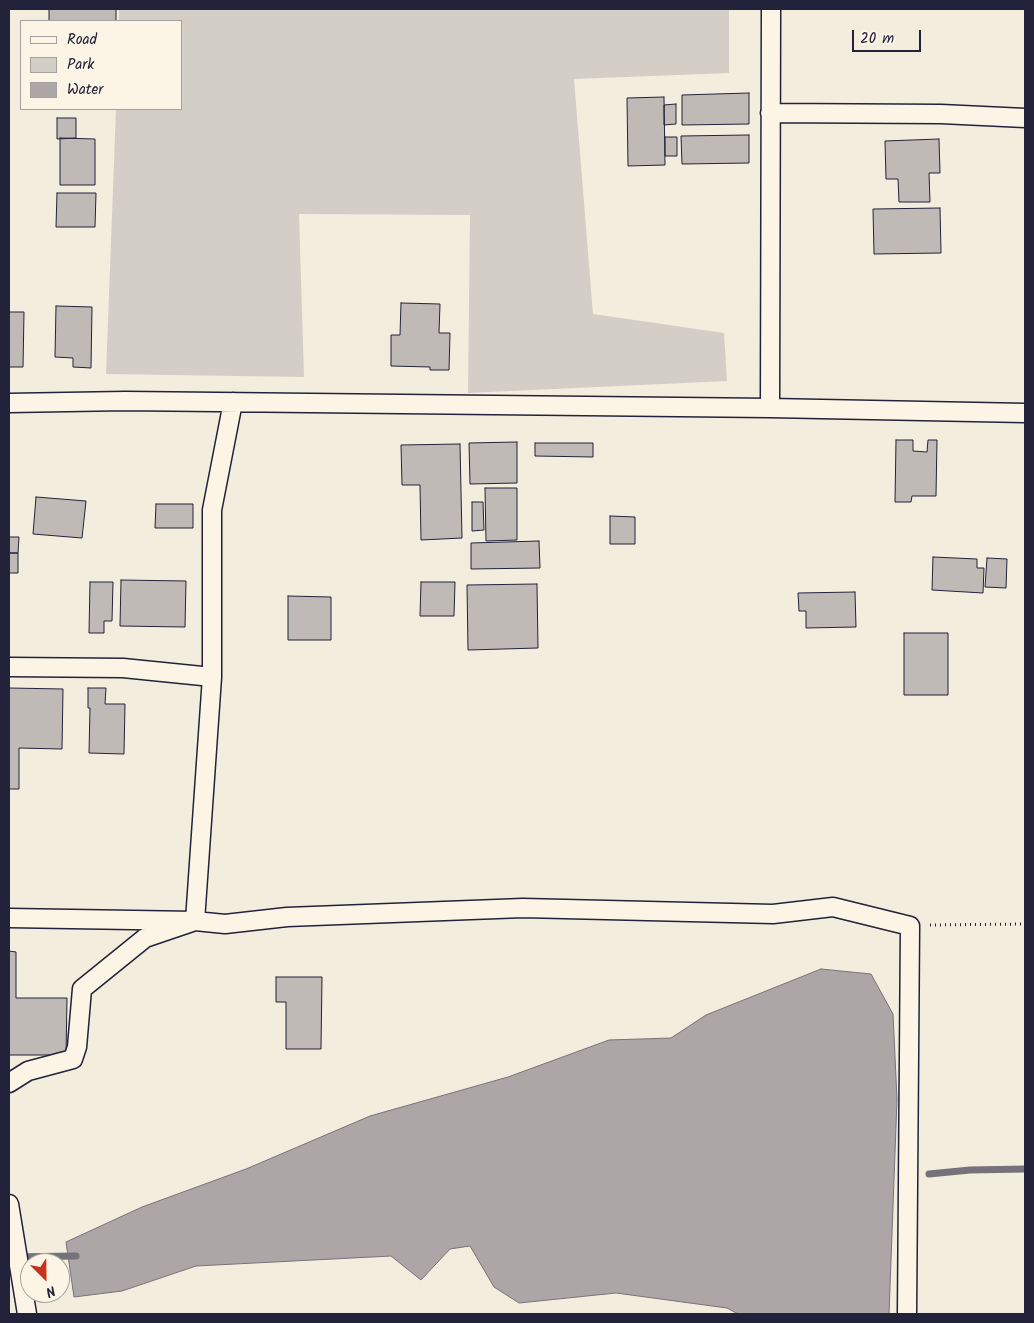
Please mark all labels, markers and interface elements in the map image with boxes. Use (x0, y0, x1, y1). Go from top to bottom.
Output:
legend (20, 20, 182, 110)
scale bar (854, 20, 923, 52)
text: 20 m (860, 27, 894, 51)
text: Road (67, 28, 97, 52)
text: Park (67, 53, 94, 77)
text: Water (67, 78, 103, 102)
north arrow (20, 1253, 70, 1303)
text: N (42, 1279, 59, 1303)

